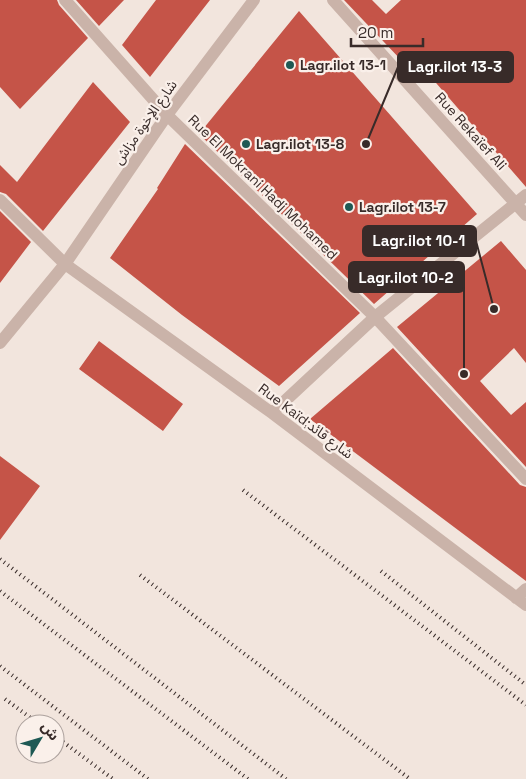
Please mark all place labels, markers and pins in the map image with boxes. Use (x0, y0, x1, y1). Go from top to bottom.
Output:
callout: Lagr.ilot 13-3 (398, 52, 513, 82)
place label: Lagr.ilot 13-1 (300, 56, 386, 74)
marker: Lagr.ilot 13-1 (284, 59, 296, 71)
place label: Lagr.ilot 13-8 (256, 135, 345, 153)
marker: Lagr.ilot 13-8 (240, 138, 252, 150)
place label: Lagr.ilot 13-7 (359, 198, 446, 216)
marker: Lagr.ilot 13-7 (343, 201, 355, 213)
callout: Lagr.ilot 10-1 (363, 226, 476, 256)
callout: Lagr.ilot 10-2 (349, 262, 464, 292)

